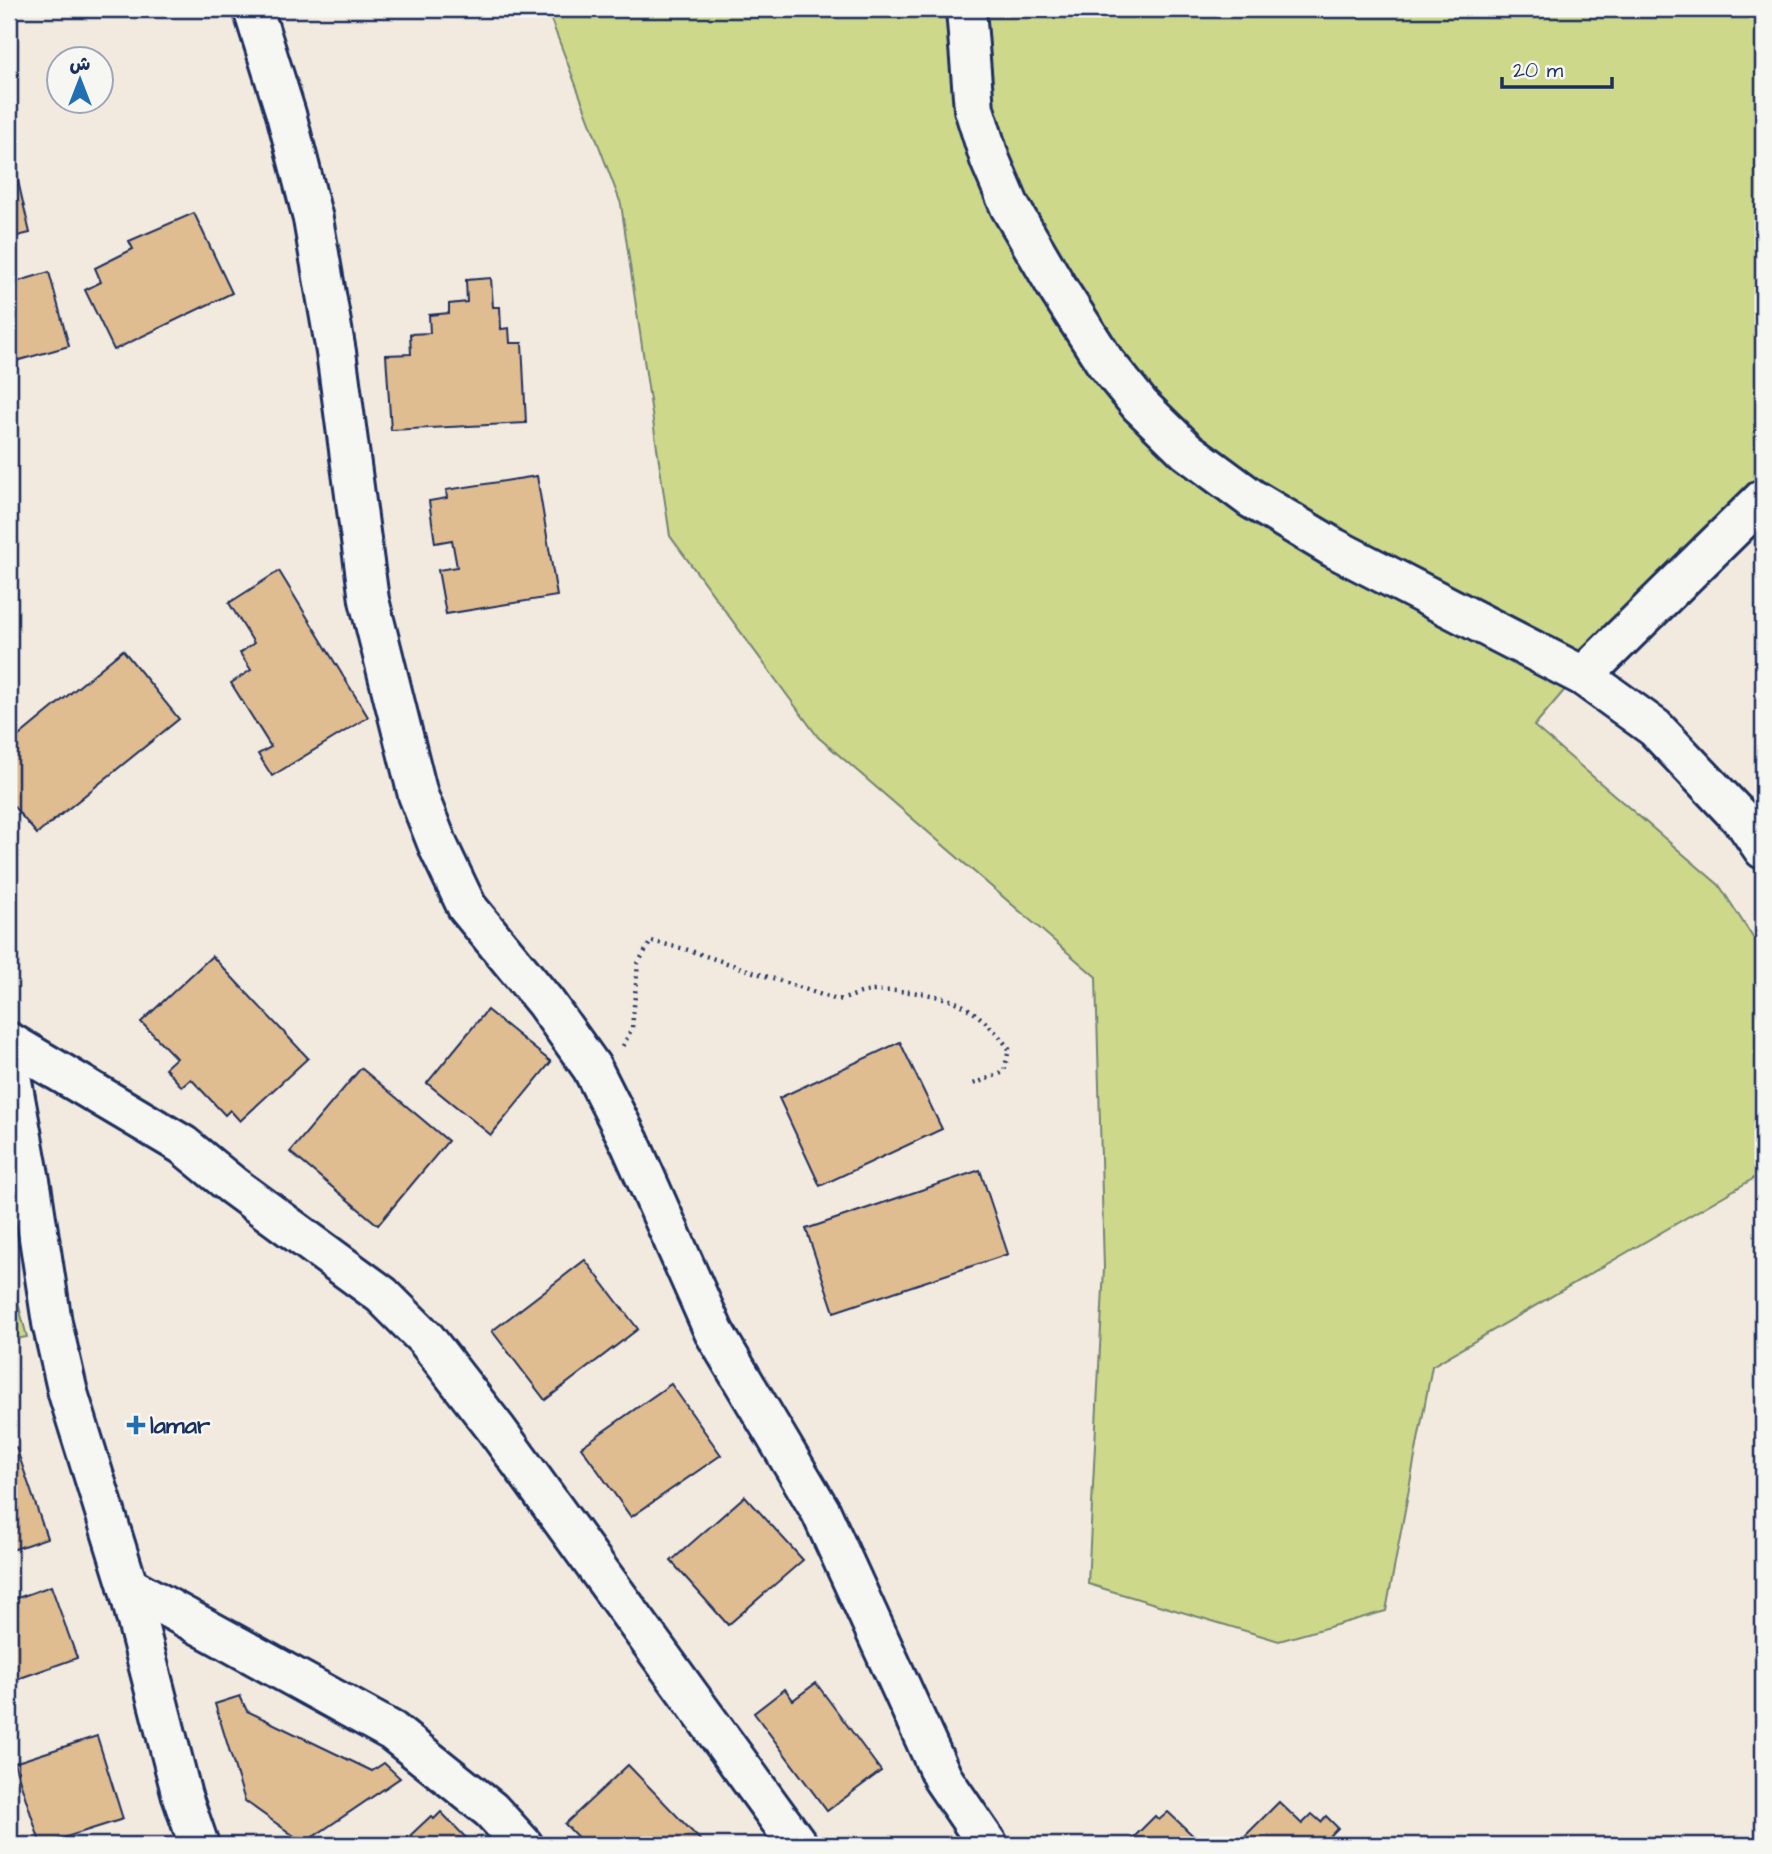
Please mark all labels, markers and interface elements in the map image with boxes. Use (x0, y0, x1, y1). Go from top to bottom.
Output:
north arrow (46, 46, 116, 116)
scale bar (1502, 46, 1613, 90)
text: ش (70, 51, 91, 78)
text: 20 m (1513, 56, 1564, 85)
place label: lamar (150, 1409, 211, 1443)
marker: lamar (128, 1417, 144, 1433)

